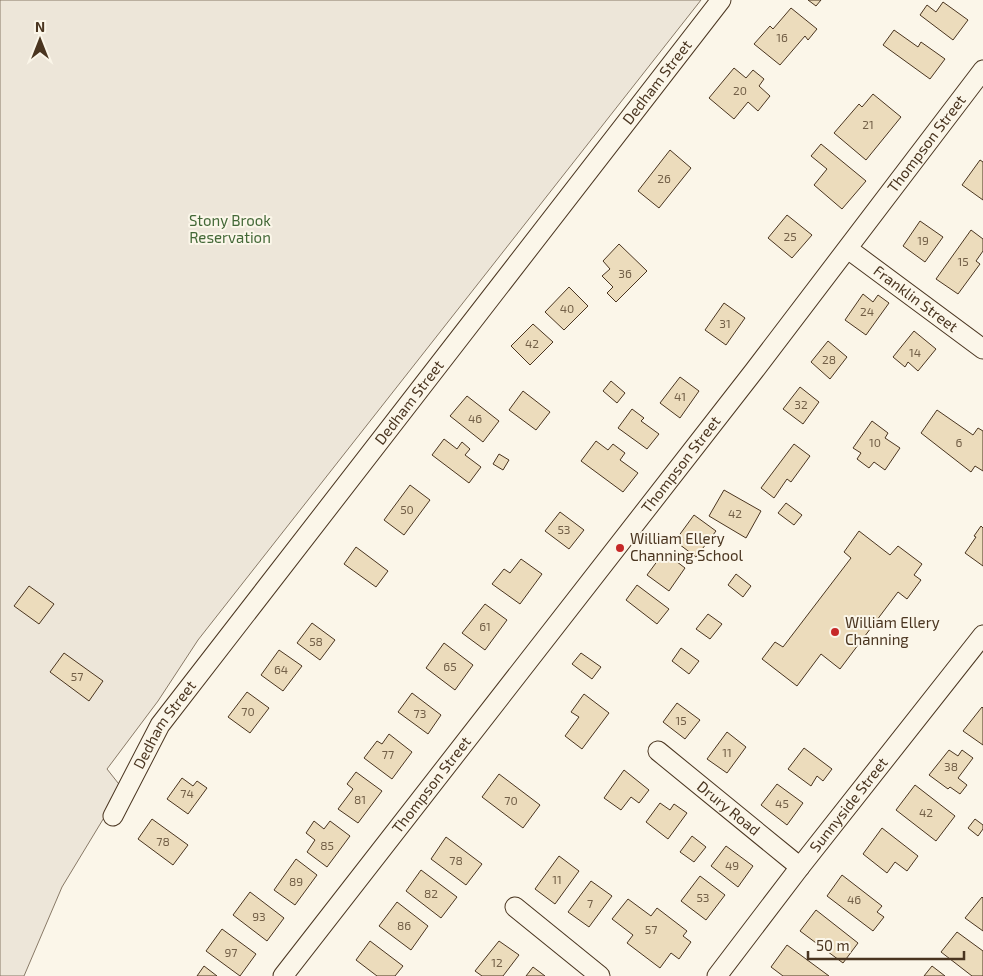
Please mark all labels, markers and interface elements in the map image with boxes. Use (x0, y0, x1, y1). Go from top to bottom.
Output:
north arrow (15, 15, 65, 65)
text: N (35, 18, 45, 35)
house number: 16 (776, 30, 788, 44)
street label: Dedham Street (618, 36, 695, 128)
house number: 20 (733, 83, 747, 97)
street label: Thompson Street (883, 91, 969, 196)
house number: 21 (862, 117, 874, 131)
house number: 26 (657, 171, 671, 185)
park label: Stony Brook Reservation (189, 211, 271, 246)
house number: 25 (783, 229, 797, 243)
house number: 19 (917, 233, 929, 247)
house number: 15 (957, 254, 969, 268)
street label: Franklin Street (870, 261, 962, 335)
house number: 36 (618, 266, 632, 280)
house number: 40 (560, 301, 574, 315)
house number: 24 (860, 304, 874, 318)
house number: 31 (719, 316, 731, 330)
house number: 42 (525, 336, 539, 350)
house number: 14 (909, 345, 921, 359)
house number: 28 (822, 352, 836, 366)
street label: Dedham Street (370, 356, 447, 448)
house number: 41 (674, 389, 686, 403)
house number: 32 (794, 397, 808, 411)
house number: 46 (468, 411, 482, 425)
street label: Thompson Street (637, 412, 724, 516)
house number: 10 (869, 435, 881, 449)
house number: 6 (956, 435, 963, 449)
house number: 50 (400, 502, 414, 516)
house number: 42 (728, 506, 742, 520)
house number: 53 (557, 522, 571, 536)
place label: William Ellery Channing School (630, 529, 744, 564)
marker: William Ellery Channing School (614, 542, 626, 554)
place label: William Ellery Channing (845, 613, 940, 648)
house number: 61 (479, 619, 491, 633)
marker: William Ellery Channing (829, 626, 841, 638)
house number: 58 (309, 634, 323, 648)
house number: 65 (443, 659, 457, 673)
house number: 64 (274, 662, 288, 676)
house number: 57 (71, 669, 83, 683)
street label: Dedham Street (129, 676, 199, 772)
house number: 70 (241, 704, 255, 718)
house number: 73 (414, 706, 426, 720)
house number: 15 (675, 713, 687, 727)
street label: Thompson Street (388, 732, 474, 836)
house number: 11 (722, 745, 732, 759)
house number: 77 (382, 747, 394, 761)
street label: Sunnyside Street (805, 753, 891, 855)
house number: 38 (944, 759, 958, 773)
street label: Drury Road (694, 777, 764, 839)
house number: 74 (180, 786, 194, 800)
house number: 81 (354, 792, 366, 806)
house number: 70 (504, 793, 518, 807)
house number: 45 (775, 796, 789, 810)
house number: 42 (919, 805, 933, 819)
house number: 78 (156, 834, 170, 848)
house number: 85 (320, 838, 334, 852)
house number: 78 (449, 853, 463, 867)
house number: 49 (725, 858, 739, 872)
house number: 11 (552, 872, 562, 886)
house number: 89 (289, 874, 303, 888)
house number: 82 (424, 886, 438, 900)
house number: 53 (696, 890, 710, 904)
house number: 46 (847, 892, 861, 906)
house number: 7 (587, 896, 593, 910)
house number: 93 (252, 909, 266, 923)
house number: 86 (397, 918, 411, 932)
house number: 57 (645, 922, 657, 936)
scale bar (808, 928, 964, 960)
text: 50 m (816, 936, 850, 954)
house number: 97 (224, 945, 238, 959)
house number: 12 (491, 955, 503, 969)

